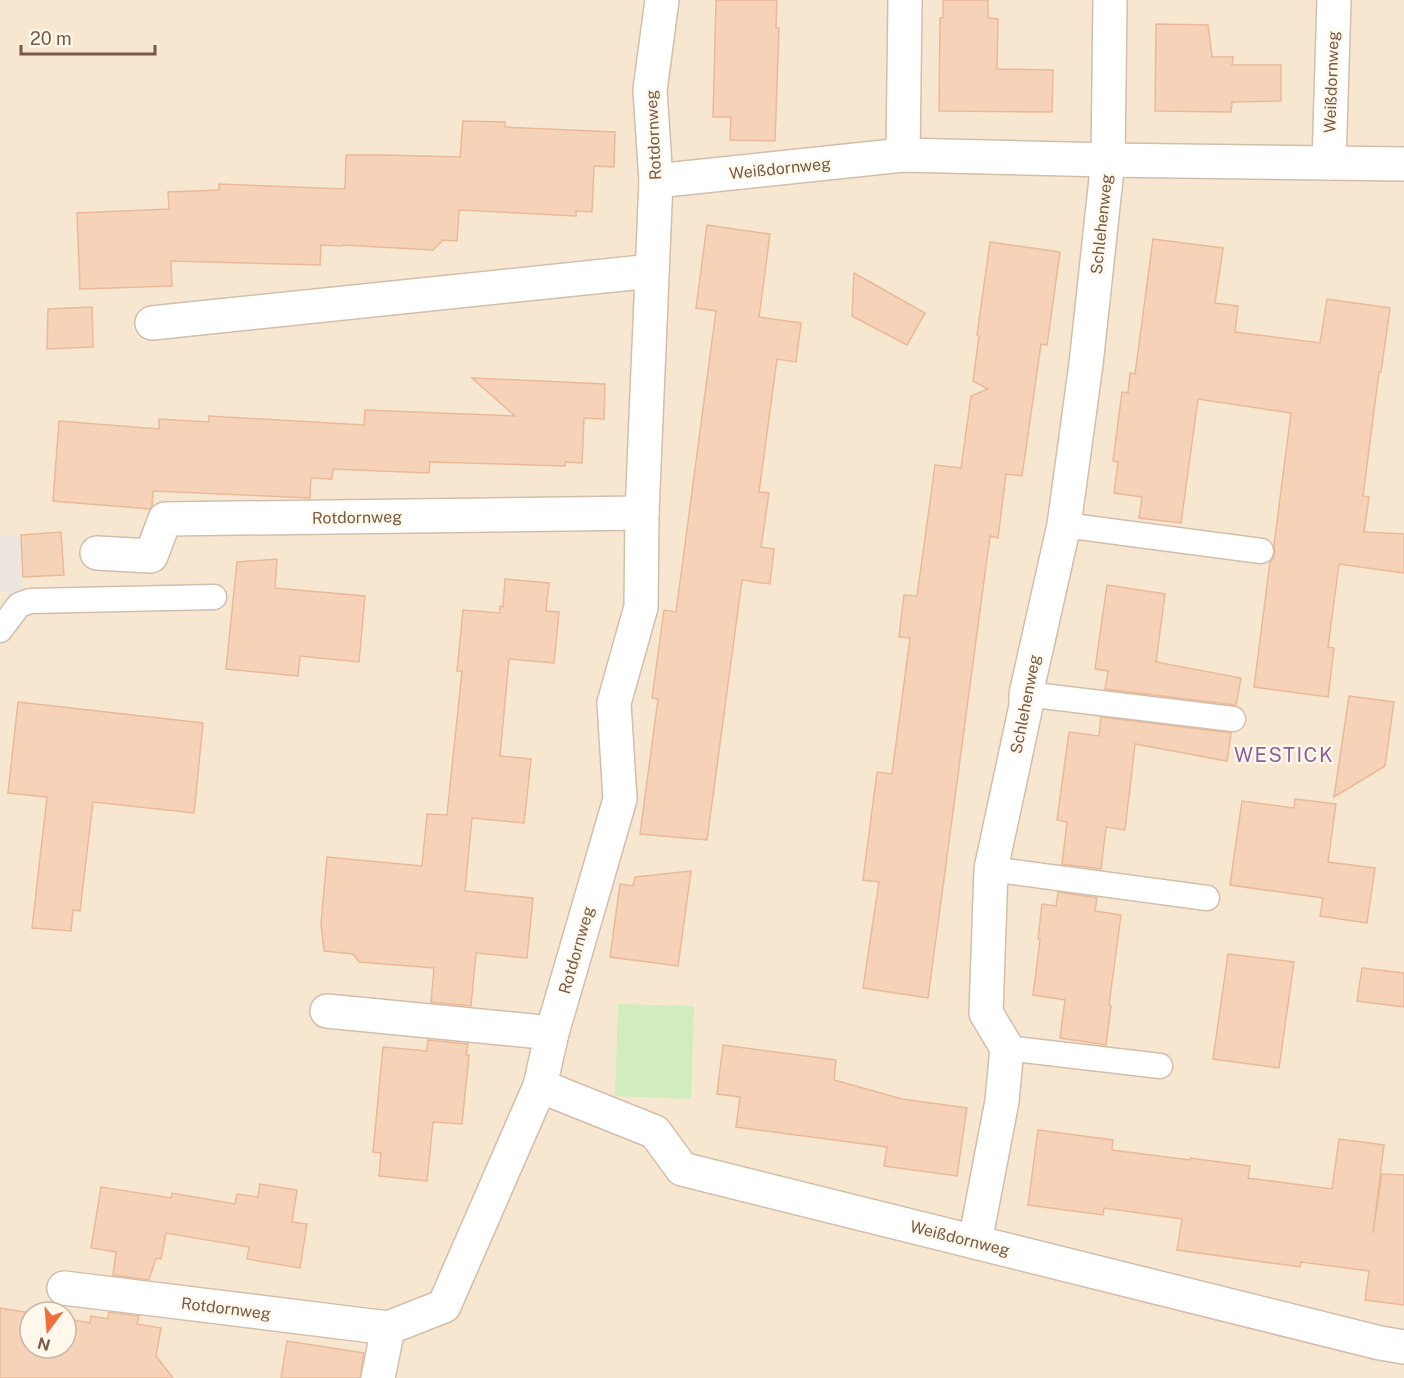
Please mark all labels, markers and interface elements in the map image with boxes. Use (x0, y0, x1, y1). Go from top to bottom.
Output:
scale bar (21, 18, 154, 56)
text: 20 m (30, 28, 72, 49)
street label: Weißdornweg (1320, 31, 1343, 133)
street label: Rotdornweg (642, 89, 665, 181)
street label: Weißdornweg (728, 154, 832, 183)
street label: Schlehenweg (1087, 173, 1116, 275)
street label: Rotdornweg (312, 507, 402, 528)
street label: Schlehenweg (1007, 653, 1044, 755)
district label: WESTICK (1234, 743, 1334, 767)
street label: Rotdornweg (555, 904, 598, 996)
street label: Weißdornweg (908, 1217, 1012, 1260)
street label: Rotdornweg (180, 1294, 272, 1323)
north arrow (18, 1300, 78, 1360)
text: N (35, 1333, 53, 1355)

